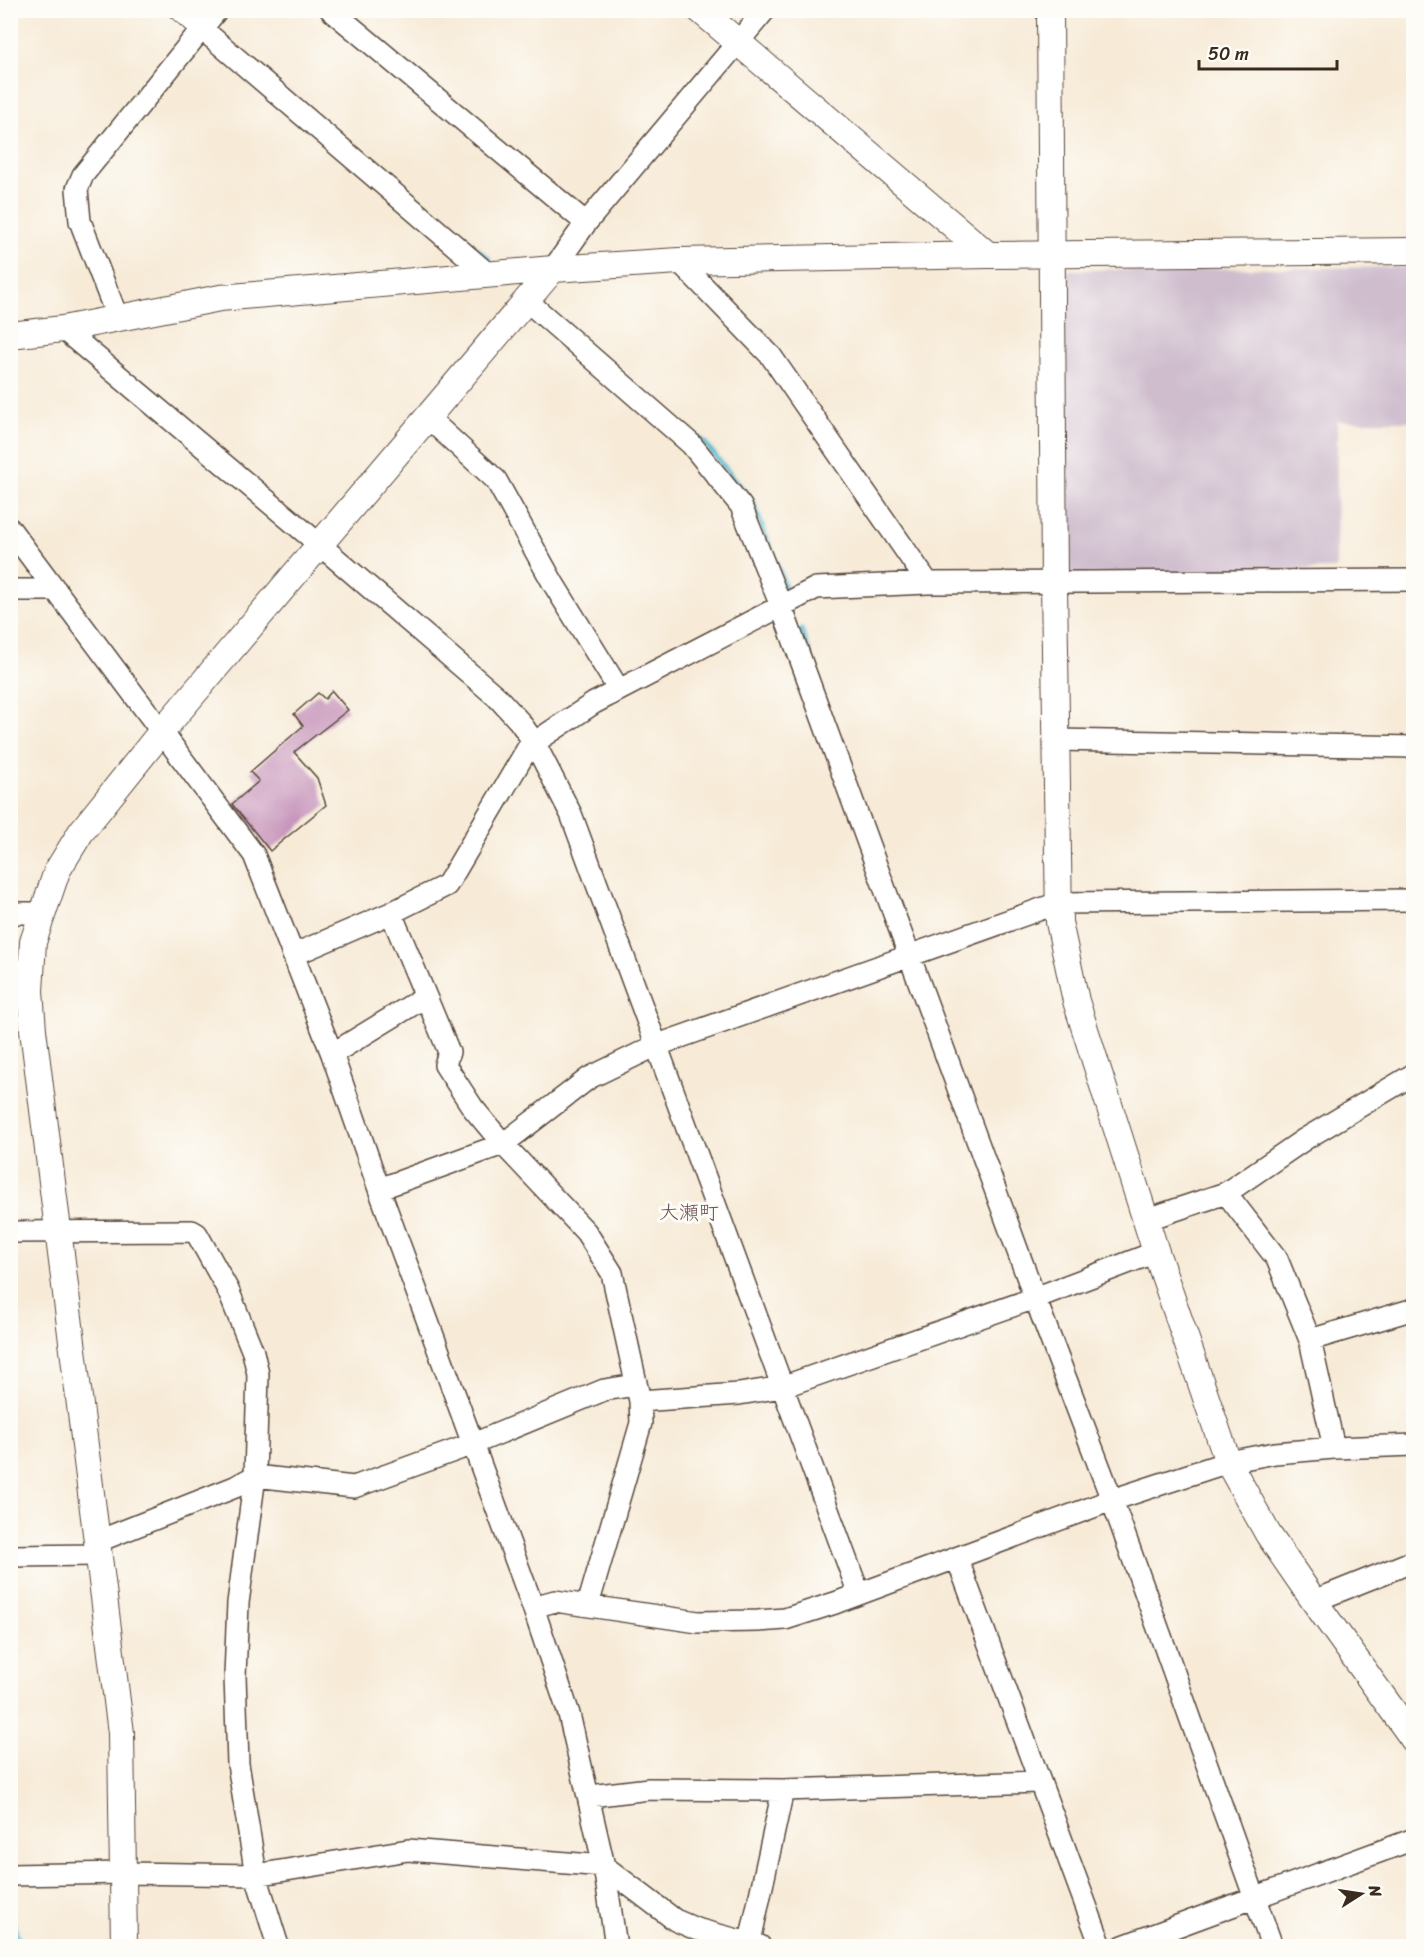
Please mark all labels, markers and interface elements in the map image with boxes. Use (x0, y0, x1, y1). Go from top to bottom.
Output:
scale bar (1199, 33, 1337, 71)
text: 50 m (1208, 38, 1249, 70)
district label: 大瀬町 (659, 1195, 719, 1230)
north arrow (1331, 1864, 1391, 1924)
text: N (1360, 1882, 1391, 1900)

